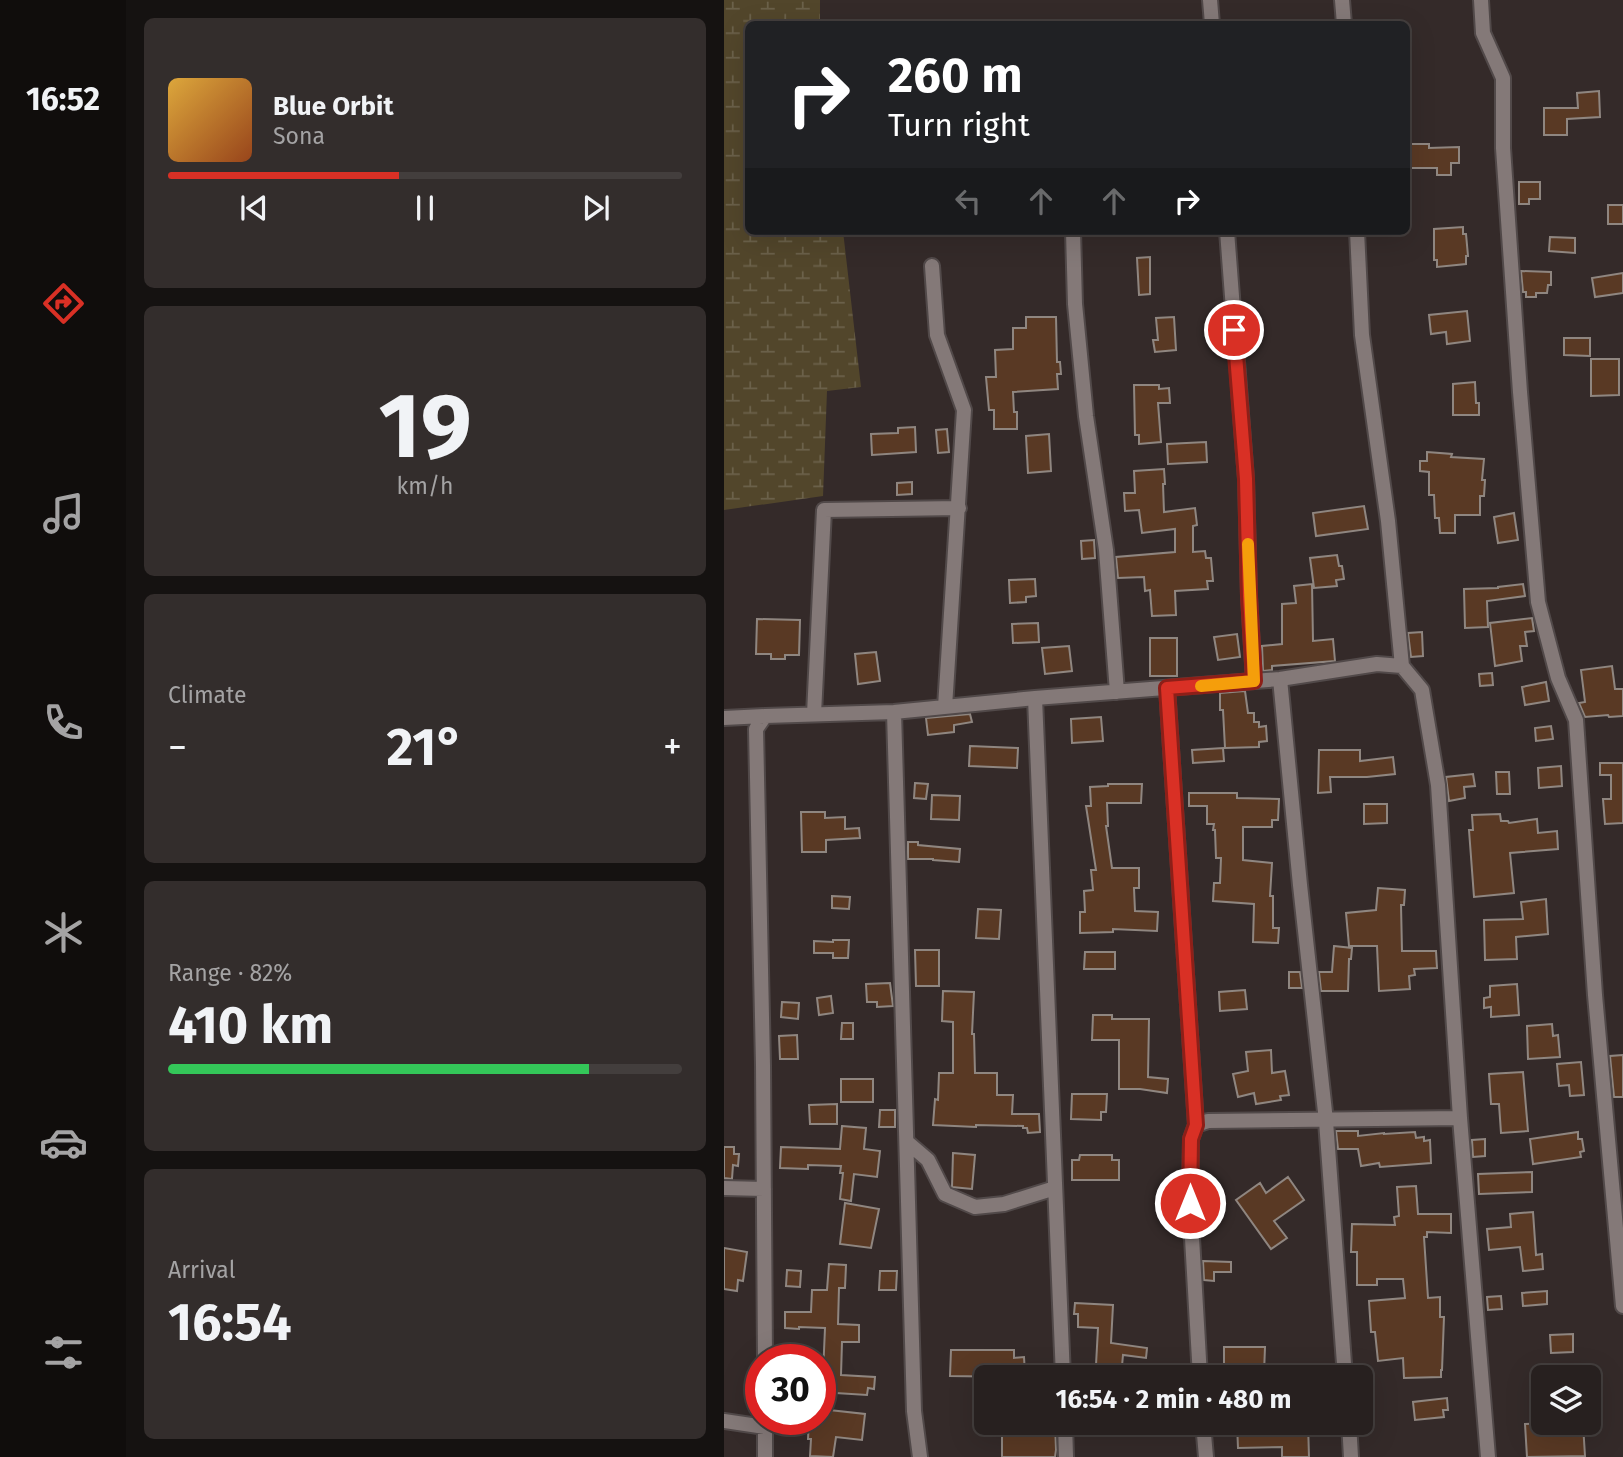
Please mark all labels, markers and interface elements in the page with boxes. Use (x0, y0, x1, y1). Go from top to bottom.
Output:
text: 260 m (888, 46, 1023, 105)
icon: right (773, 49, 864, 140)
text: 16:52 (26, 80, 100, 118)
text: Blue Orbit (273, 91, 393, 122)
text: Turn right (888, 106, 1030, 144)
text: Sona (273, 122, 325, 150)
icon: left (949, 182, 987, 220)
icon: ahead (1022, 182, 1060, 220)
icon: ahead (1095, 182, 1133, 220)
icon: right (1168, 182, 1206, 220)
icon: previous (235, 189, 273, 227)
icon: pause (406, 189, 444, 227)
icon: next (577, 189, 615, 227)
icon: directions (39, 279, 88, 328)
pin (1204, 300, 1264, 360)
icon: arrive (1215, 311, 1253, 349)
text: 19 (378, 372, 472, 481)
text: km/h (397, 472, 453, 500)
icon: music (39, 489, 88, 538)
text: Climate (168, 681, 247, 709)
icon: phone (39, 698, 88, 747)
text: 21° (387, 716, 464, 779)
text: − (168, 724, 187, 770)
text: + (663, 724, 682, 770)
icon: climate (39, 908, 88, 957)
text: Range · 82% (168, 959, 292, 987)
text: 410 km (168, 994, 333, 1057)
icon: car (39, 1118, 88, 1167)
position arrow (1153, 1166, 1227, 1240)
text: Arrival (168, 1256, 235, 1284)
text: 16:54 (168, 1291, 292, 1354)
icon: filters (39, 1328, 88, 1377)
speed limit sign: 30 (745, 1344, 836, 1435)
map controls (1531, 1365, 1601, 1435)
button: layers (1531, 1365, 1601, 1435)
text: 16:54 · 2 min · 480 m (1056, 1384, 1291, 1415)

